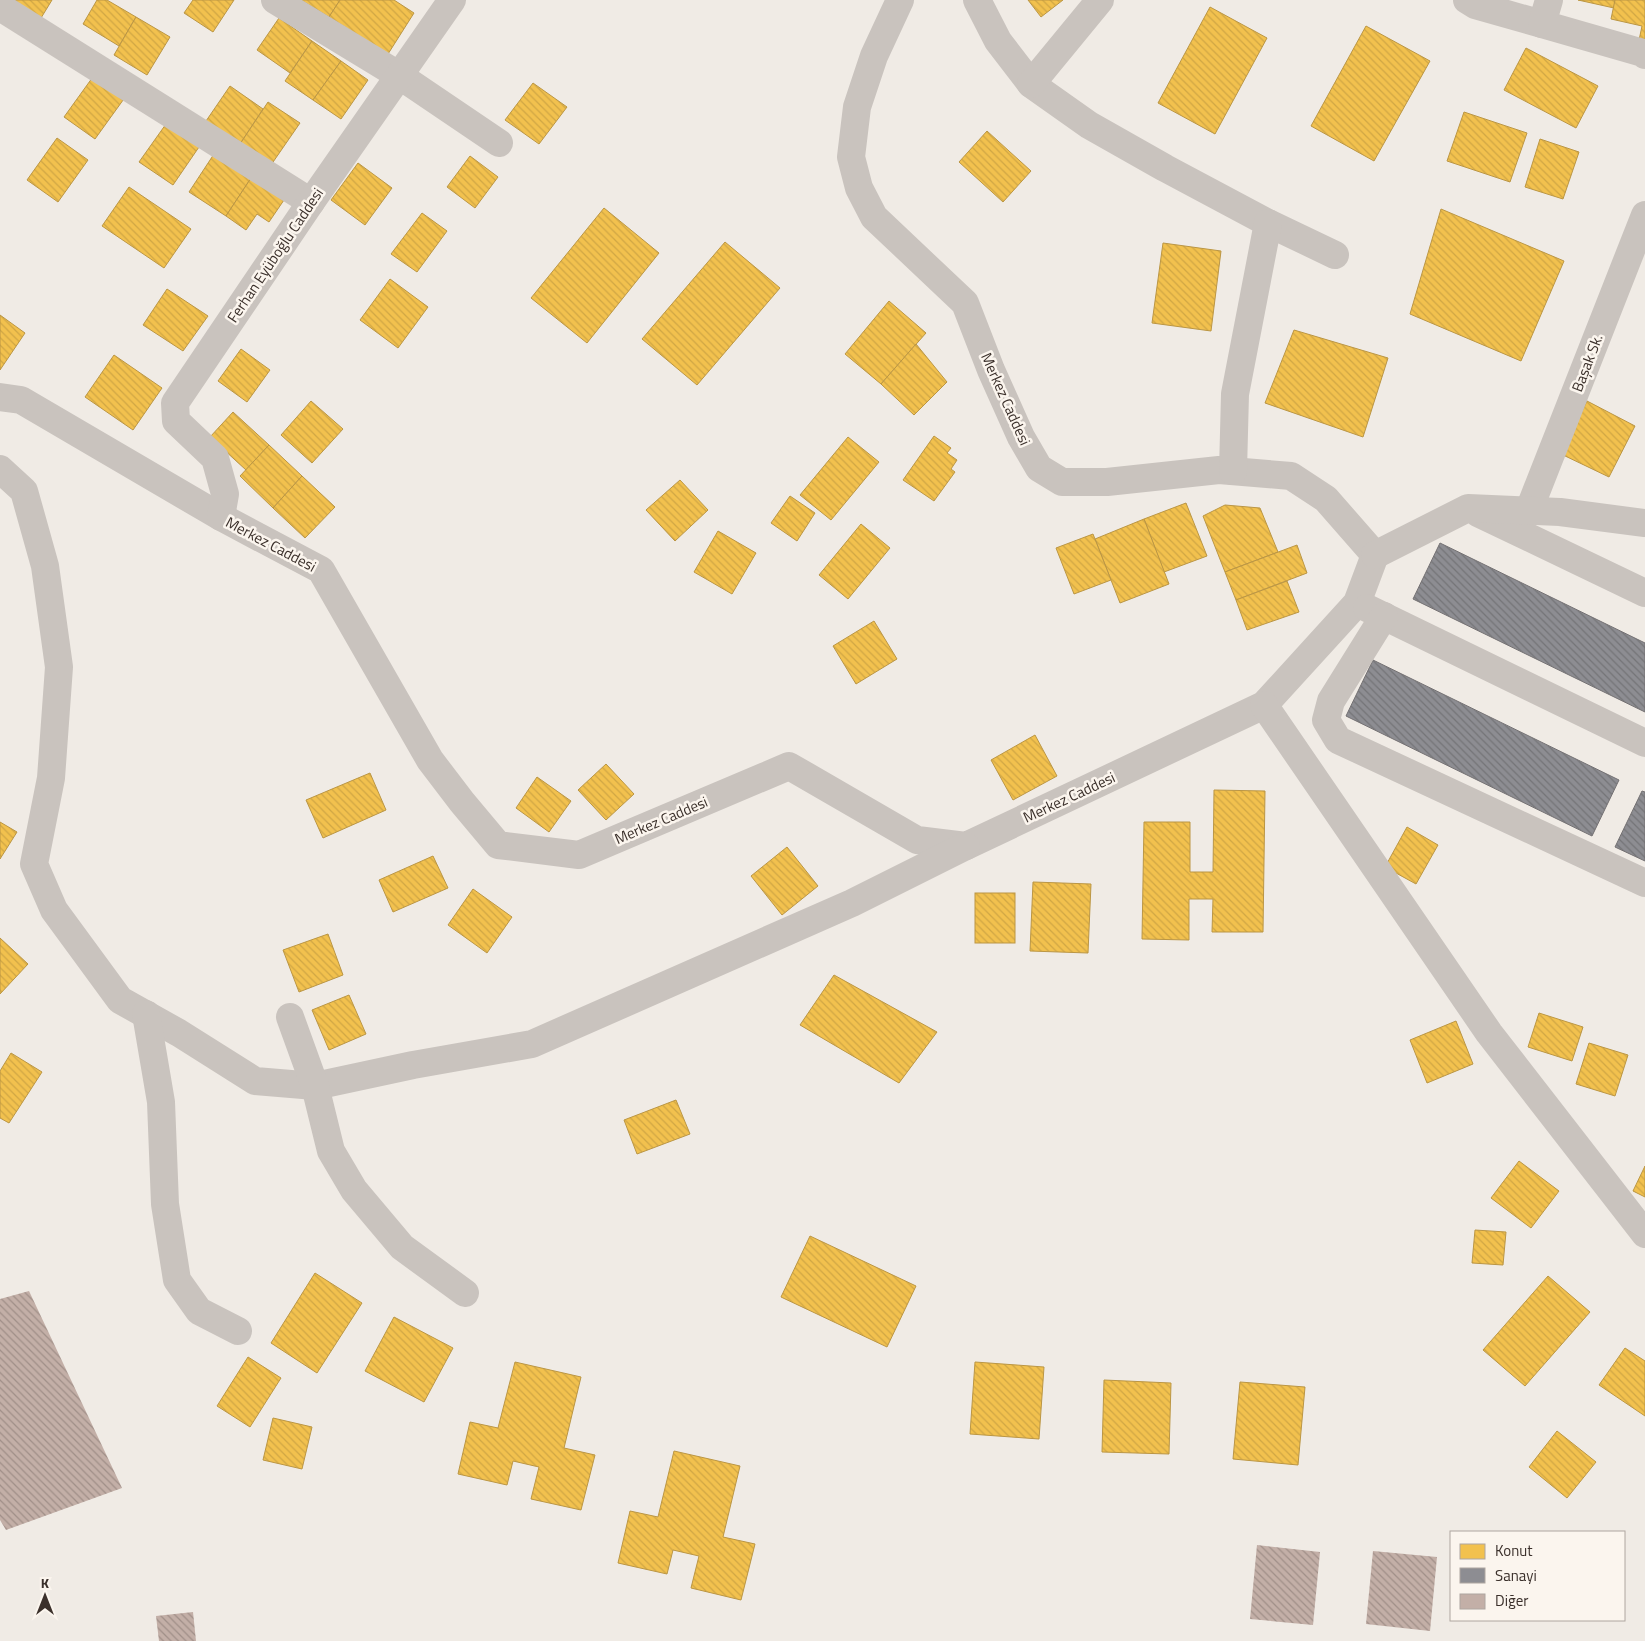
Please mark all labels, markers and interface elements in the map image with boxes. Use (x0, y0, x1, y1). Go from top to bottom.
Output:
street label: Ferhan Eyüboğlu Caddesi (221, 183, 329, 327)
street label: Başak Sk. (1565, 331, 1609, 395)
street label: Merkez Caddesi (975, 349, 1037, 449)
street label: Merkez Caddesi (222, 511, 320, 577)
street label: Merkez Caddesi (1019, 766, 1119, 828)
street label: Merkez Caddesi (611, 790, 711, 850)
legend (1450, 1531, 1625, 1621)
text: Konut (1495, 1539, 1533, 1562)
text: Sanayi (1495, 1564, 1537, 1587)
north arrow (20, 1571, 70, 1621)
text: K (41, 1572, 50, 1593)
text: Diğer (1495, 1589, 1528, 1612)

